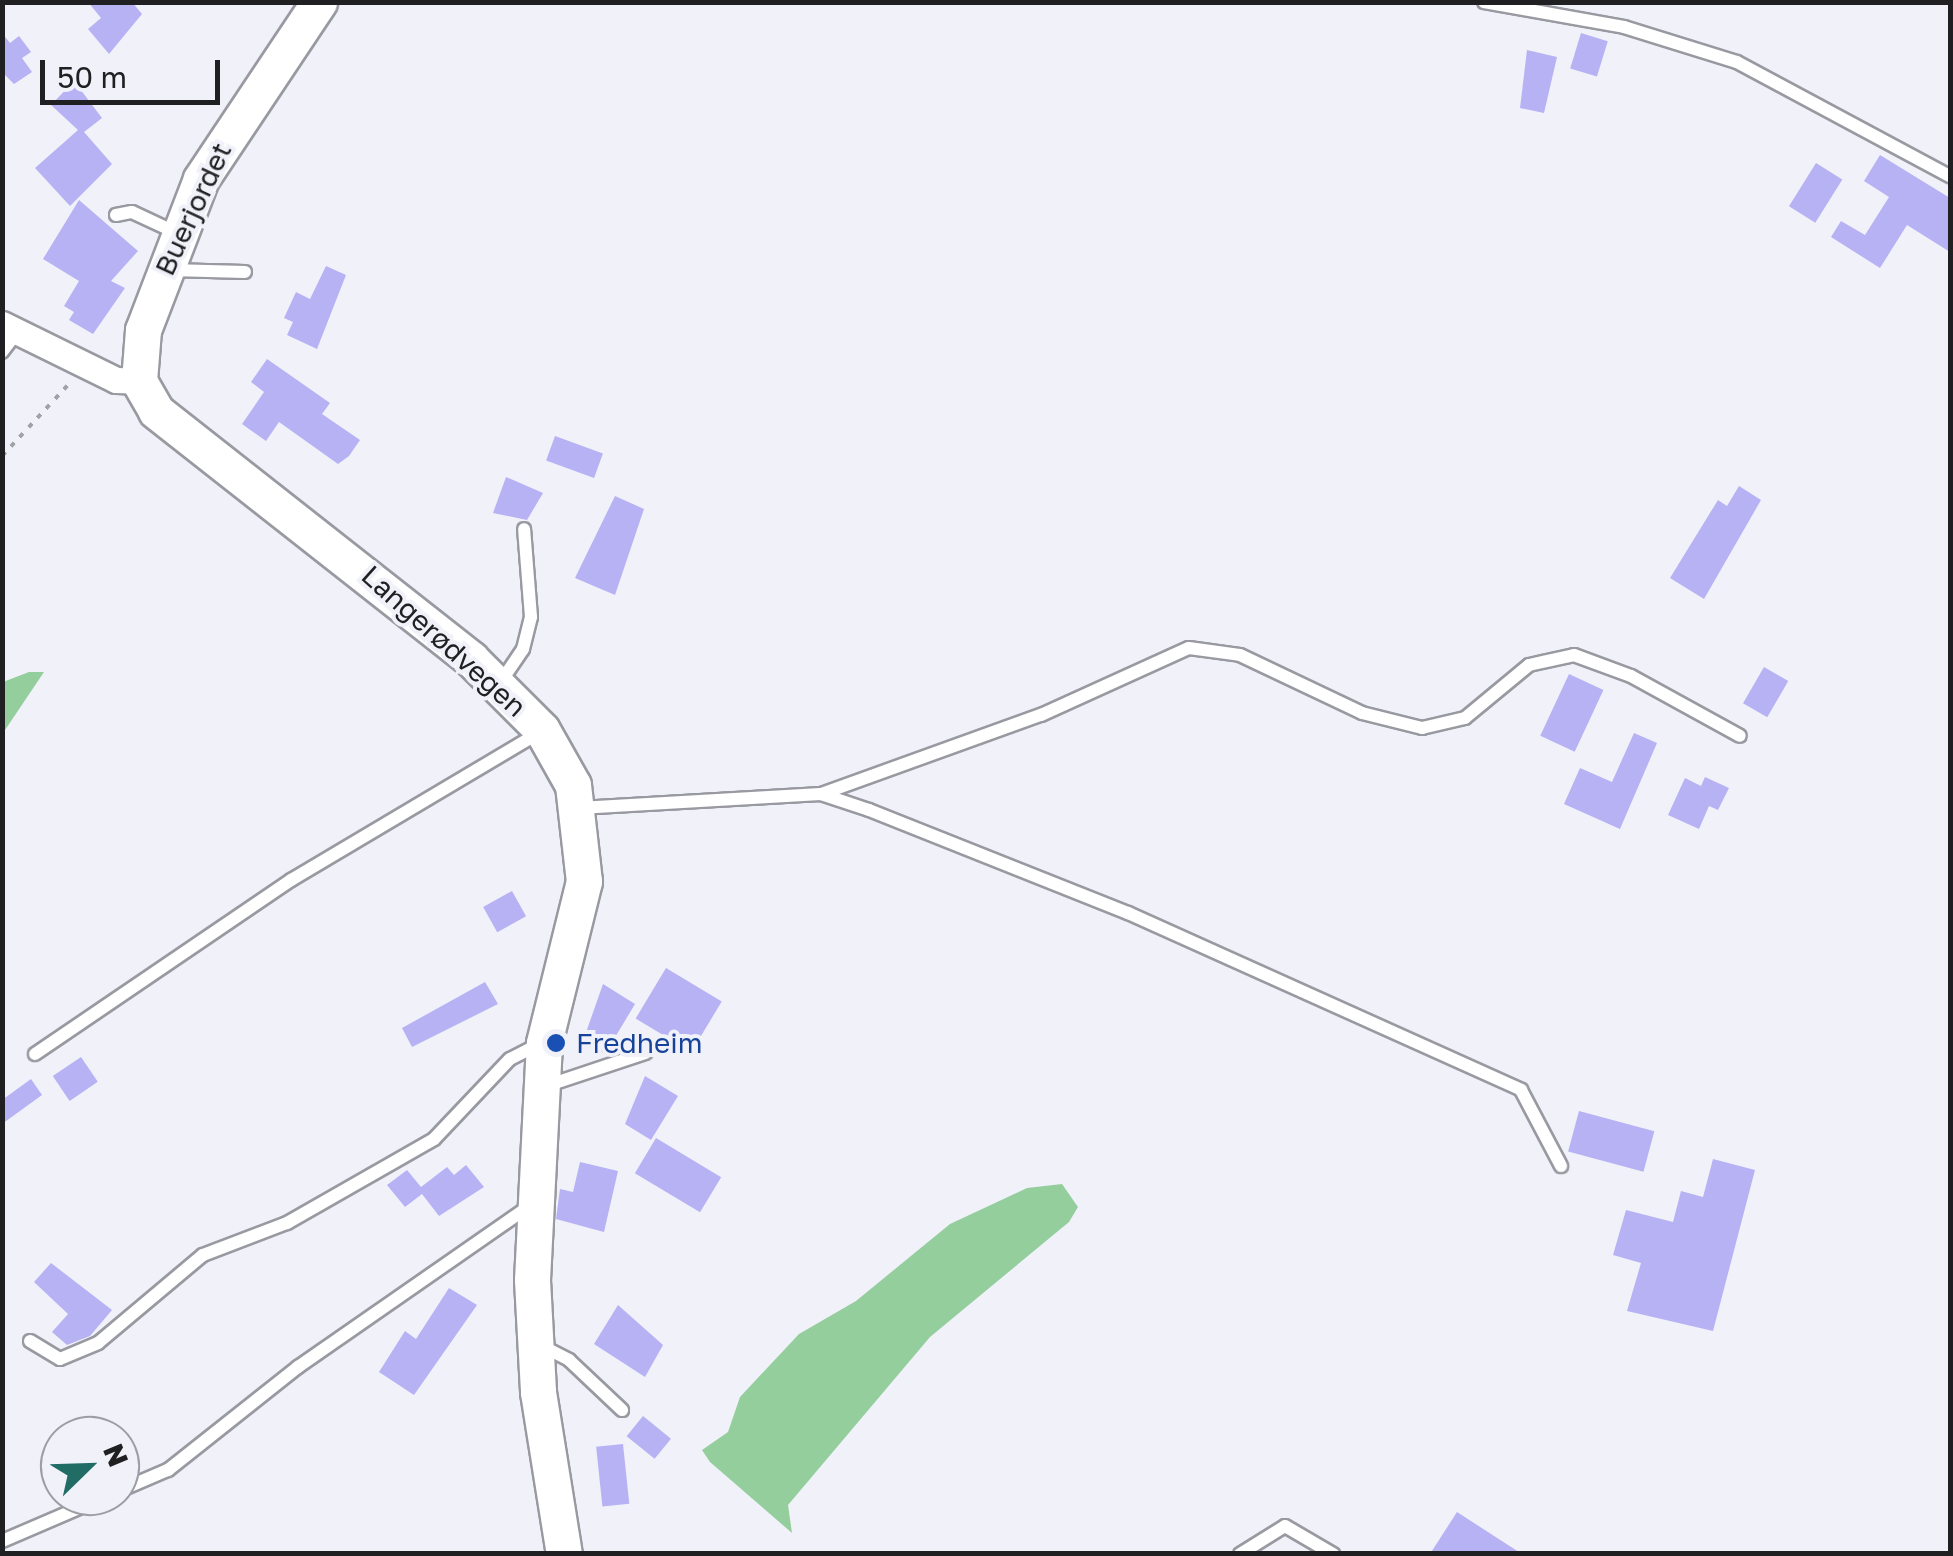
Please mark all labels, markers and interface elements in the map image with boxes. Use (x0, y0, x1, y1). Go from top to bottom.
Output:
scale bar (45, 40, 225, 102)
text: 50 m (57, 59, 127, 95)
street label: Buerjordet (148, 137, 238, 281)
street label: Langerødvegen (355, 558, 533, 724)
place label: Fredheim (576, 1026, 703, 1060)
marker: Fredheim (545, 1032, 567, 1054)
north arrow (40, 1416, 140, 1516)
text: N (97, 1439, 136, 1471)

